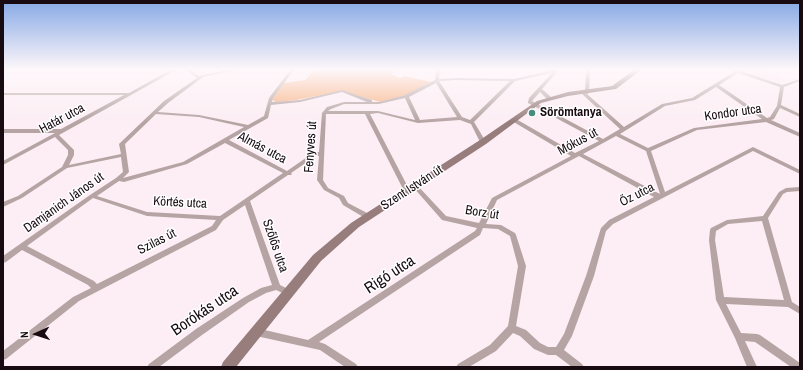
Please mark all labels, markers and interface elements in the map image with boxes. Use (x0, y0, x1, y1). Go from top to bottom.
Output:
street label: Határ utca (37, 101, 87, 137)
street label: Kondor utca (703, 101, 763, 125)
place label: Sörömtanya (540, 105, 602, 121)
marker: Sörömtanya (527, 108, 537, 118)
street label: Fenyves út (301, 121, 321, 173)
street label: Mókus út (555, 125, 601, 159)
street label: Almás utca (235, 129, 289, 167)
street label: Szent István út (378, 162, 446, 214)
street label: Damjanich János út (21, 170, 107, 236)
street label: Őz utca (617, 180, 657, 210)
street label: Körtés utca (153, 194, 207, 212)
street label: Borz út (464, 203, 500, 223)
street label: Szőlős utca (259, 217, 291, 275)
street label: Szilas út (135, 226, 179, 258)
street label: Rigó utca (361, 252, 419, 298)
street label: Borókás utca (168, 282, 242, 340)
north arrow (16, 314, 56, 354)
text: N (17, 331, 31, 338)

